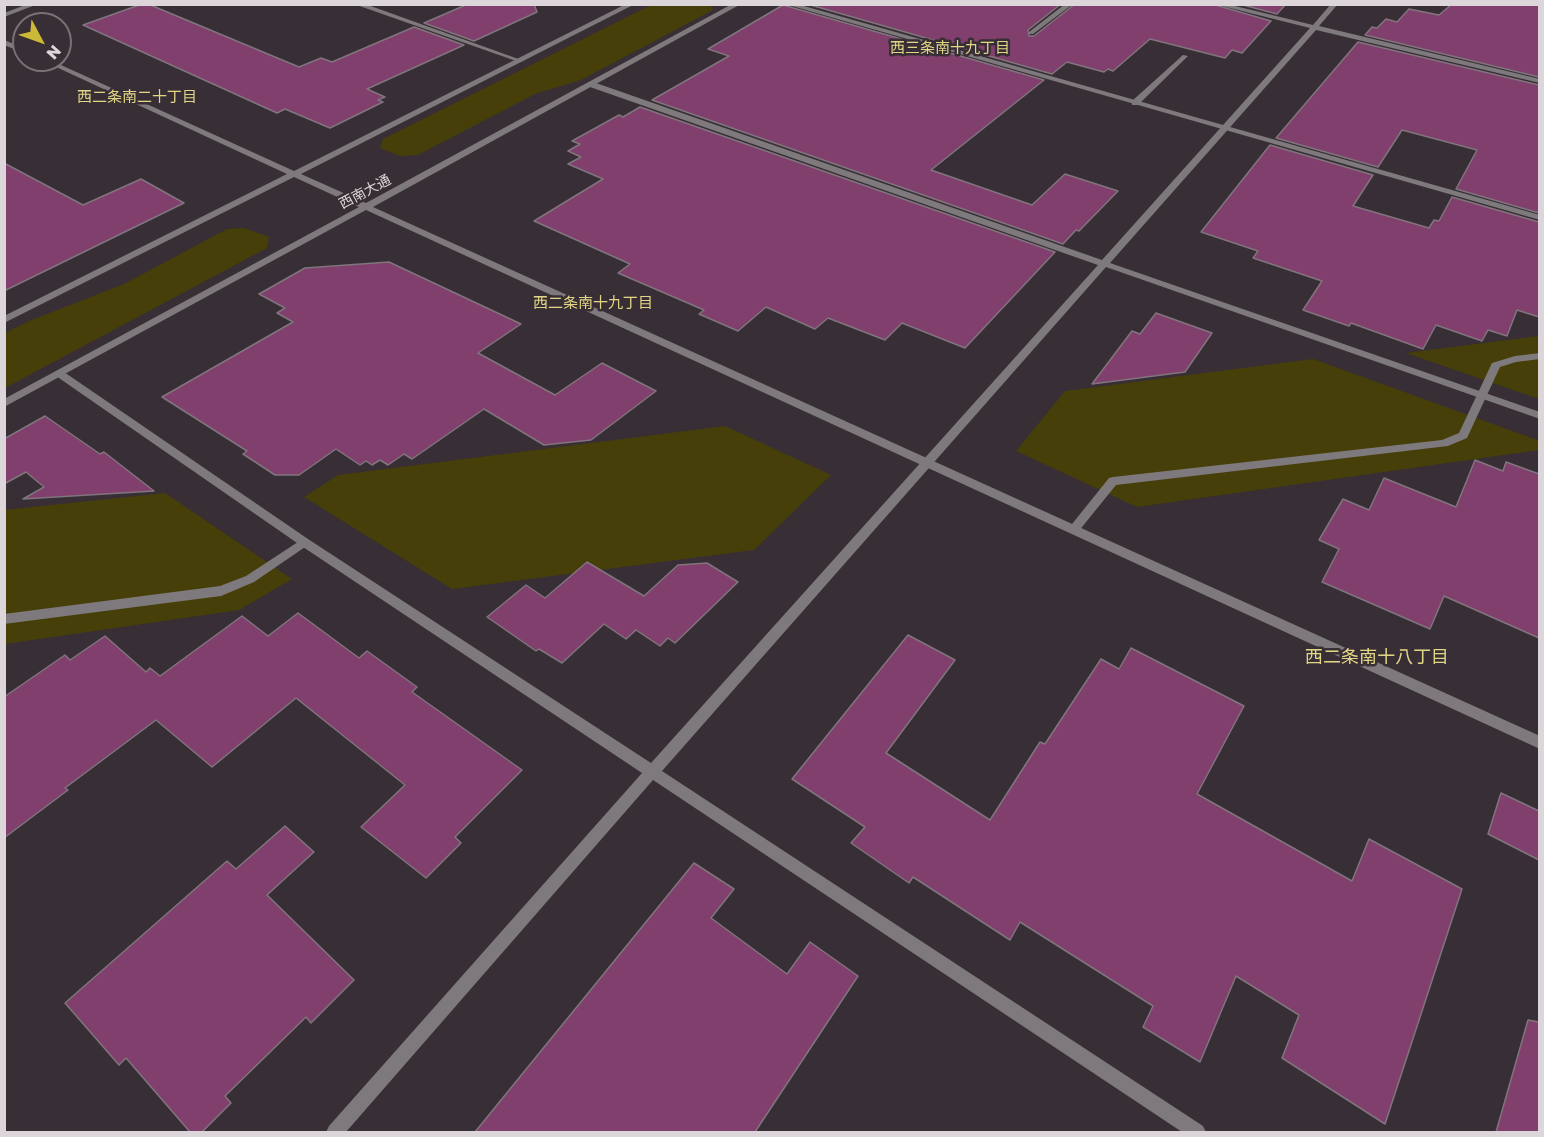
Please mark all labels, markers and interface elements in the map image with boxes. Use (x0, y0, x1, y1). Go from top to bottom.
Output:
north arrow (12, 12, 72, 72)
district label: 西三条南十九丁目 (890, 39, 1010, 57)
text: N (43, 41, 66, 64)
district label: 西二条南二十丁目 (77, 88, 197, 106)
street label: 西南大通 (336, 171, 394, 213)
district label: 西二条南十九丁目 (533, 294, 653, 312)
district label: 西二条南十八丁目 (1305, 646, 1449, 668)

